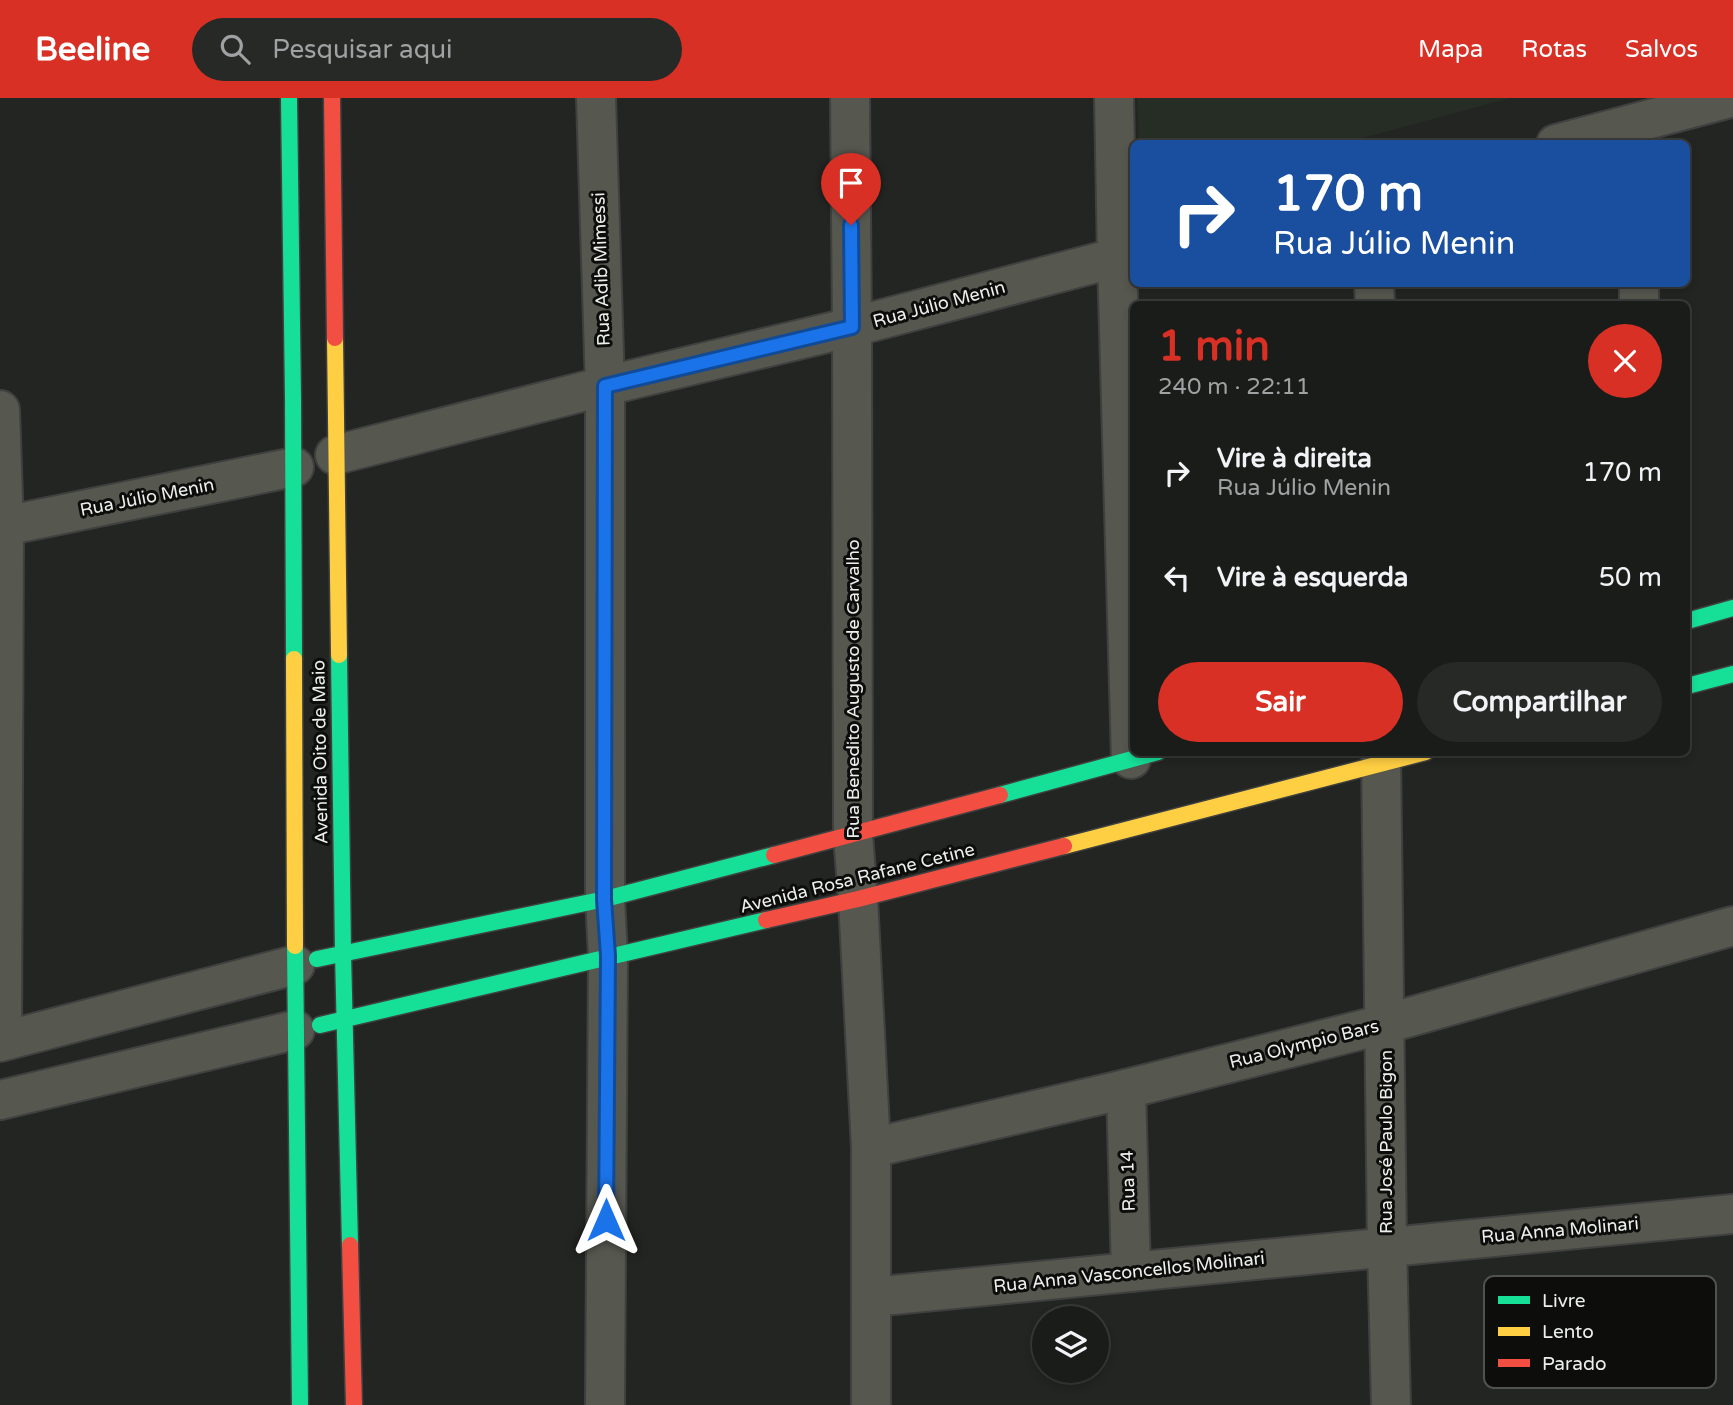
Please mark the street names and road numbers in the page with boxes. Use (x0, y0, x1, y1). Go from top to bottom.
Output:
street label: Rua Adib Mimessi (587, 192, 615, 346)
street label: Rua Júlio Menin (870, 276, 1008, 332)
street label: Rua Júlio Menin (78, 473, 216, 521)
street label: Rua Benedito Augusto de Carvalho (842, 539, 864, 839)
street label: Avenida Oito de Maio (307, 660, 333, 844)
street label: Avenida Rosa Rafane Cetine (737, 838, 977, 918)
street label: Rua Olympio Bars (1227, 1015, 1381, 1073)
street label: Rua José Paulo Bigon (1375, 1050, 1397, 1234)
street label: Rua 14 (1116, 1150, 1140, 1212)
street label: Rua Anna Molinari (1480, 1212, 1640, 1248)
street label: Rua Anna Vasconcellos Molinari (992, 1247, 1266, 1297)

